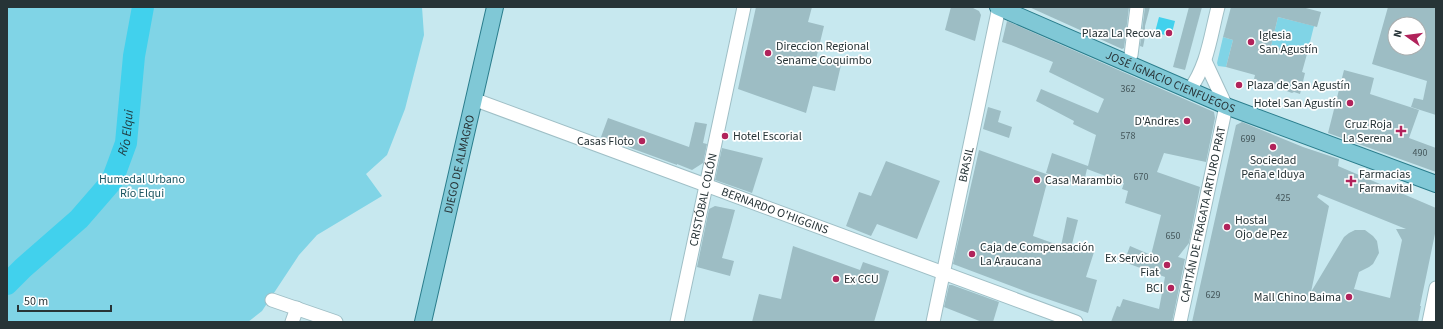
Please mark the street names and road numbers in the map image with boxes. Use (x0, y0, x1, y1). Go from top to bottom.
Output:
street label: JOSÉ IGNACIO CIENFUEGOS (1103, 46, 1238, 117)
street label: DIEGO DE ALMAGRO (440, 113, 479, 215)
street label: CAPITÁN DE FRAGATA ARTURO PRAT (1176, 124, 1230, 304)
street label: BRASIL (954, 145, 978, 184)
street label: CRISTÓBAL COLÓN (685, 152, 721, 248)
street label: BERNARDO O'HIGGINS (719, 183, 831, 238)

